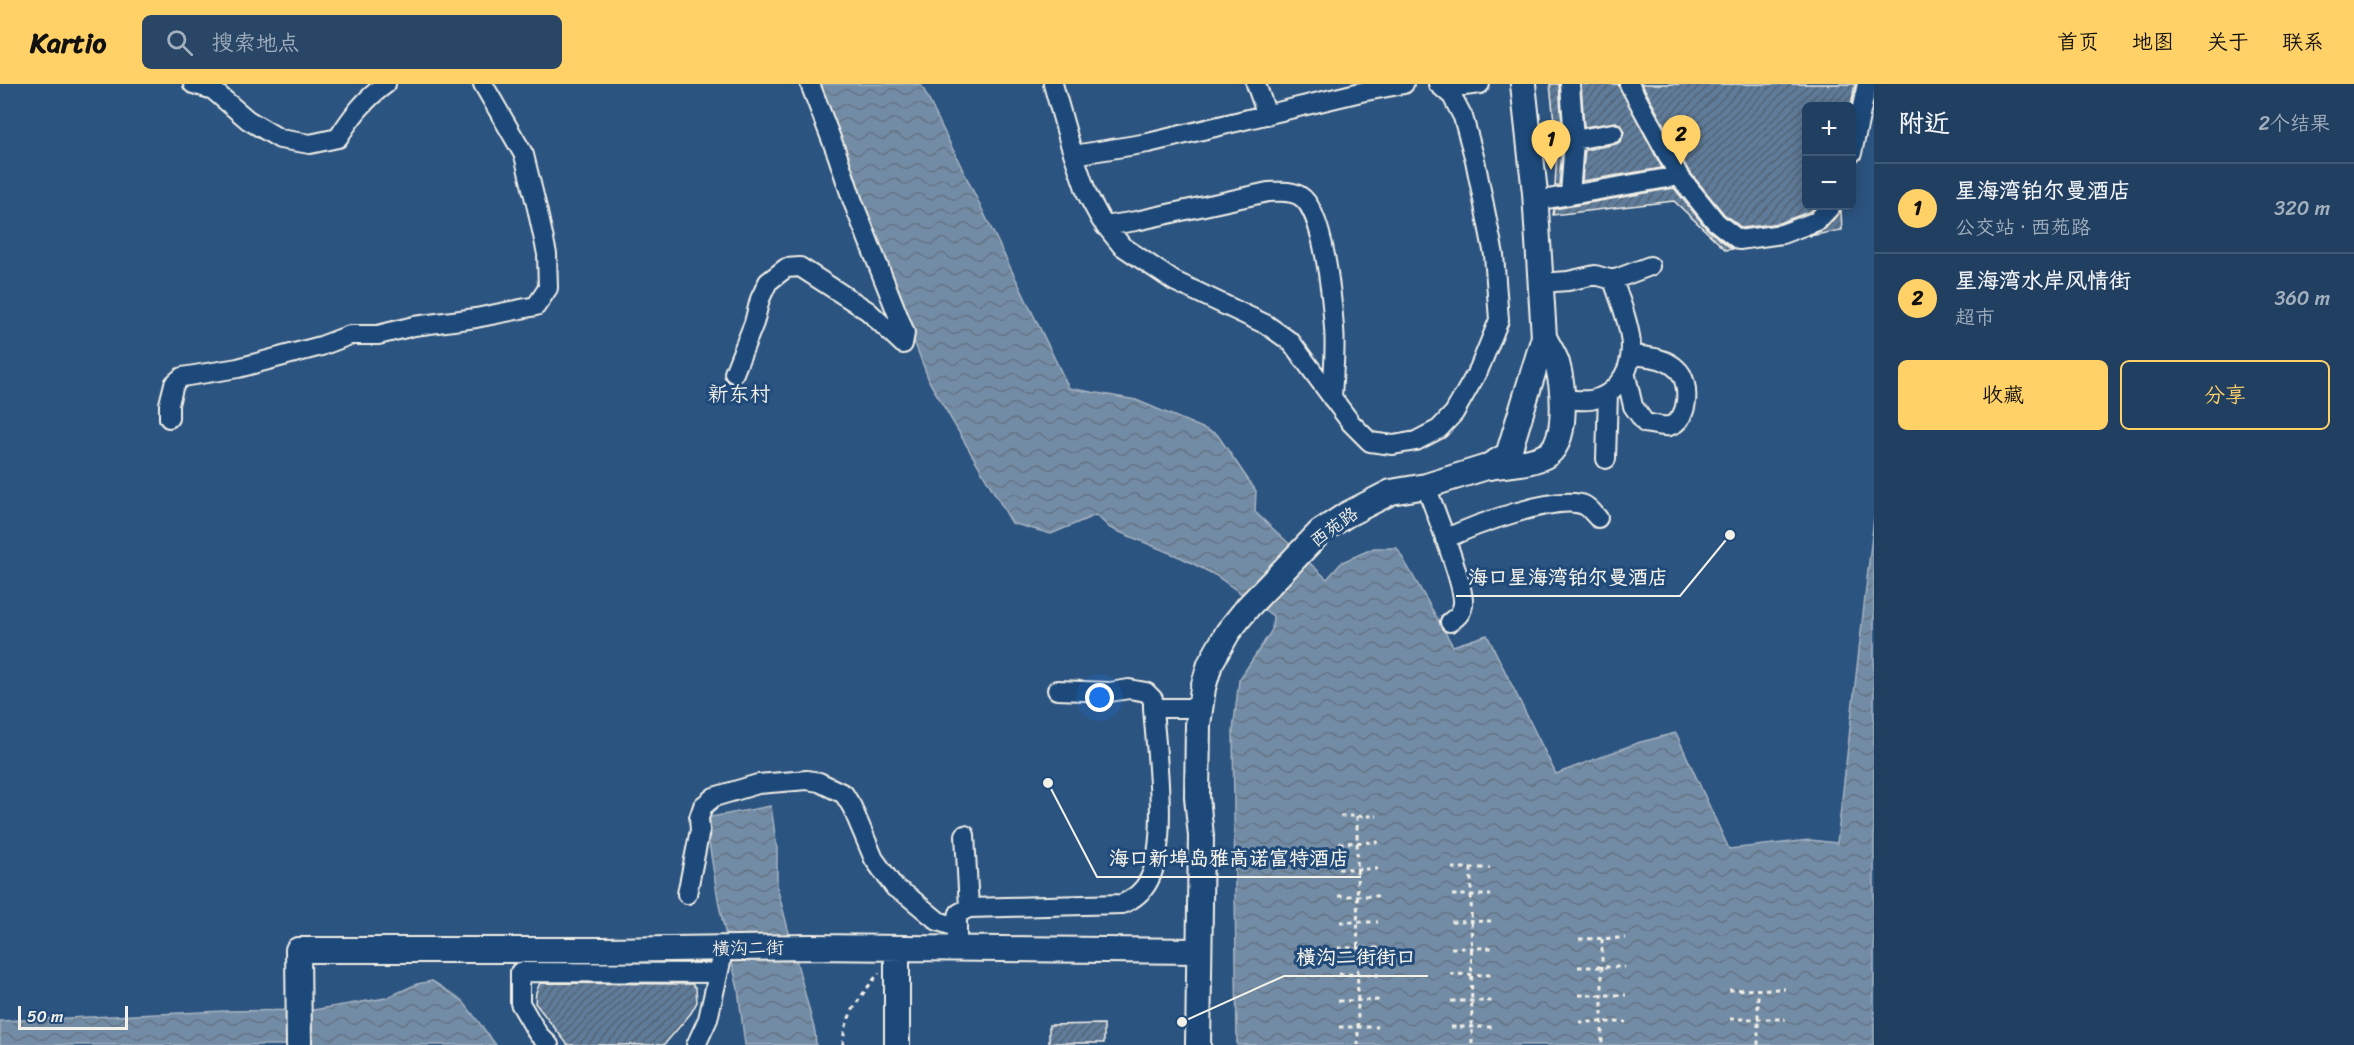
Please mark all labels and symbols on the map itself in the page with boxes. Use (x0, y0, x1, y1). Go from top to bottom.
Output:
pin: 2 (1662, 116, 1700, 165)
pin: 1 (1532, 120, 1570, 170)
district label: 新东村 (708, 375, 771, 413)
street label: 西苑路 (1303, 498, 1365, 556)
callout: 海口星海湾铂尔曼酒店 (1456, 558, 1680, 596)
text: 海口星海湾铂尔曼酒店 (1468, 560, 1668, 595)
your location (1085, 683, 1114, 712)
callout: 海口新埠岛雅高诺富特酒店 (1097, 839, 1361, 877)
text: 海口新埠岛雅高诺富特酒店 (1109, 841, 1349, 876)
street label: 横沟二街 (712, 931, 784, 965)
callout: 横沟二街街口 (1284, 938, 1428, 976)
text: 横沟二街街口 (1296, 940, 1416, 975)
scale bar (18, 1003, 128, 1030)

